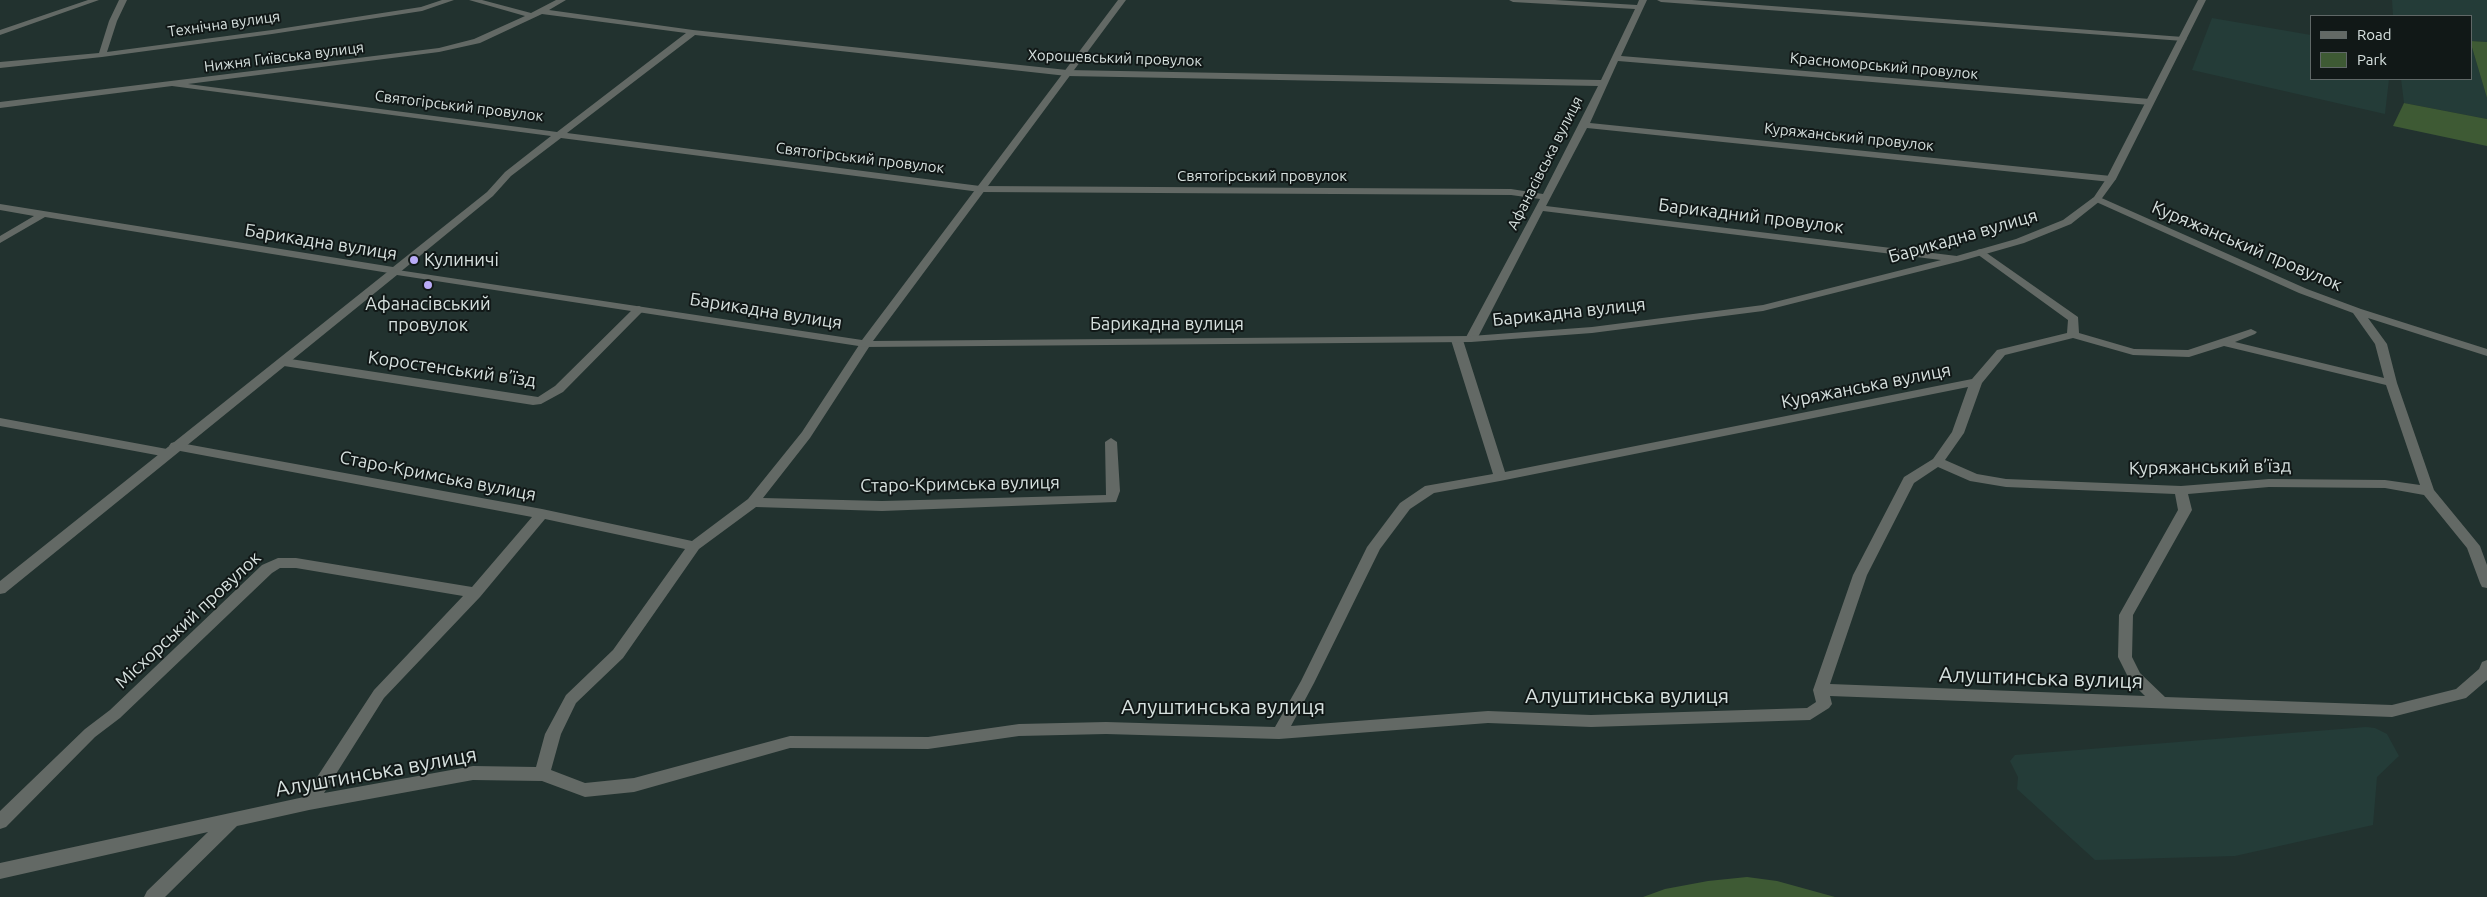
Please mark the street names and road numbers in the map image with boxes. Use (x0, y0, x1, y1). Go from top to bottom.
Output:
street label: Технічна вулиця (167, 7, 281, 41)
street label: Нижня Гиївська вулиця (203, 38, 365, 76)
street label: Хорошевський провулок (1027, 46, 1203, 70)
street label: Красноморський провулок (1789, 49, 1979, 83)
street label: Святогірський провулок (374, 87, 544, 125)
street label: Афанасівська вулиця (1503, 93, 1587, 233)
street label: Куряжанський провулок (1763, 119, 1935, 155)
street label: Святогірський провулок (775, 139, 945, 177)
street label: Святогірський провулок (1177, 167, 1347, 185)
street label: Барикадний провулок (1657, 194, 1845, 238)
street label: Куряжанський провулок (2149, 196, 2345, 296)
street label: Барикадна вулиця (1886, 204, 2040, 268)
street label: Барикадна вулиця (243, 219, 399, 265)
street label: Барикадна вулиця (688, 288, 844, 334)
street label: Барикадна вулиця (1491, 293, 1647, 331)
street label: Барикадна вулиця (1090, 313, 1244, 335)
street label: Коростенський в’їзд (367, 347, 537, 391)
street label: Куряжанська вулиця (1779, 359, 1953, 413)
street label: Старо-Кримська вулиця (338, 446, 538, 506)
street label: Куряжанський в’їзд (2129, 455, 2291, 479)
street label: Старо-Кримська вулиця (860, 471, 1060, 497)
street label: Місхорський провулок (111, 547, 265, 693)
street label: Алуштинська вулиця (1939, 662, 2143, 694)
street label: Алуштинська вулиця (1525, 683, 1729, 709)
street label: Алуштинська вулиця (1121, 694, 1325, 720)
street label: Алуштинська вулиця (273, 742, 479, 802)

